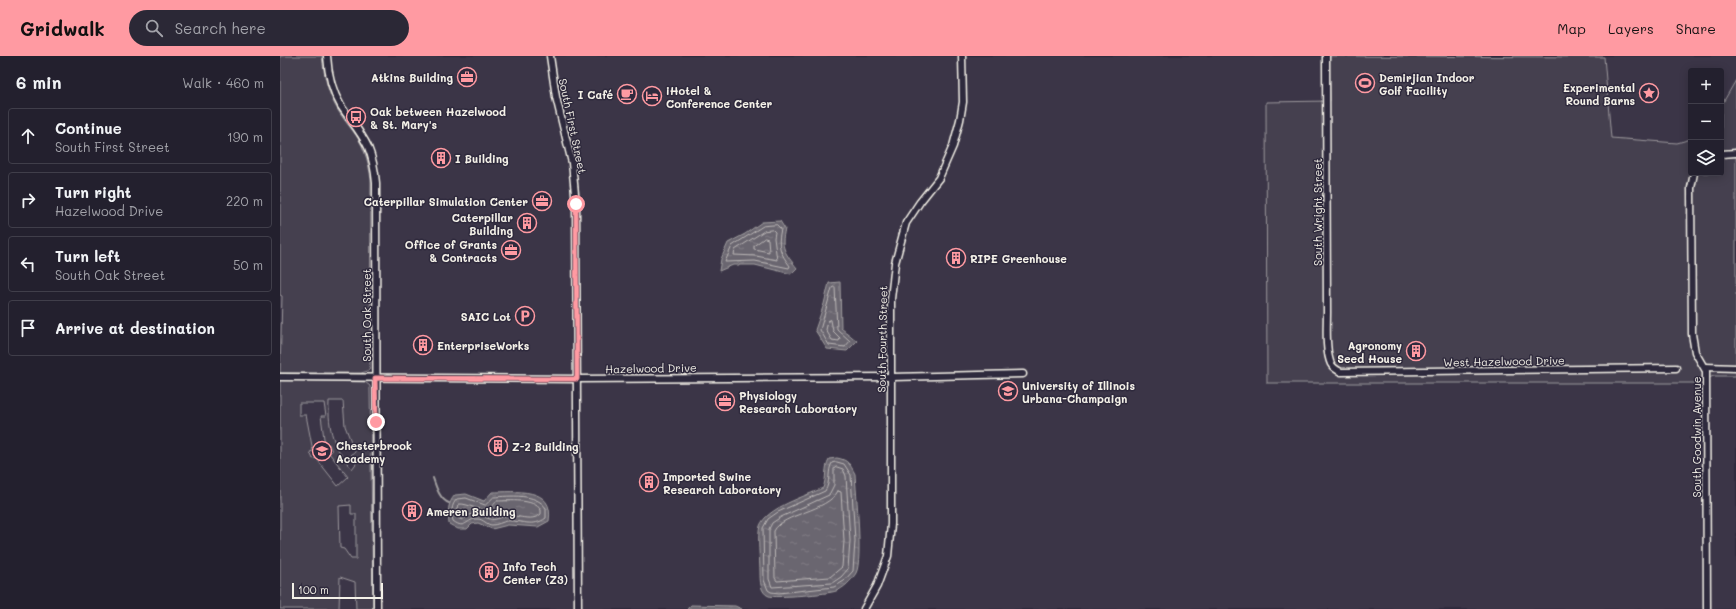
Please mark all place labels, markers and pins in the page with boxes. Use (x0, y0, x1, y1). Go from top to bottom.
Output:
office icon: Atkins Building (456, 66, 478, 88)
place label: Atkins Building (371, 70, 453, 85)
place label: Demirjian Indoor Golf Facility (1379, 70, 1475, 98)
sports icon: Demirjian Indoor Golf Facility (1354, 72, 1376, 94)
place label: Experimental Round Barns (1563, 80, 1635, 108)
place icon: Experimental Round Barns (1638, 82, 1660, 104)
cafe icon: I Café (616, 83, 638, 105)
place label: iHotel & Conference Center (666, 83, 773, 111)
hotel icon: iHotel & Conference Center (641, 85, 663, 107)
place label: I Café (578, 87, 613, 102)
place label: Oak between Hazelwood & St. Mary's (370, 104, 506, 132)
bus stop icon: Oak between Hazelwood & St. Mary's (345, 106, 367, 128)
building icon: I Building (430, 147, 452, 169)
place label: I Building (455, 151, 509, 166)
office icon: Caterpillar Simulation Center (531, 190, 553, 212)
place label: Caterpillar Simulation Center (364, 194, 528, 209)
place label: Caterpillar Building (452, 210, 513, 238)
building icon: Caterpillar Building (516, 212, 538, 234)
place label: Office of Grants & Contracts (405, 237, 497, 265)
office icon: Office of Grants & Contracts (500, 239, 522, 261)
building icon: RIPE Greenhouse (945, 247, 967, 269)
place label: RIPE Greenhouse (970, 251, 1067, 266)
parking icon: SAIC Lot (514, 305, 536, 327)
place label: SAIC Lot (461, 309, 511, 324)
building icon: EnterpriseWorks (412, 334, 434, 356)
place label: EnterpriseWorks (437, 338, 530, 353)
place label: Agronomy Seed House (1337, 338, 1402, 366)
building icon: Agronomy Seed House (1405, 340, 1427, 362)
place label: University of Illinois Urbana-Champaign (1022, 378, 1135, 406)
school or university icon: University of Illinois Urbana-Champaign (997, 380, 1019, 402)
place label: Physiology Research Laboratory (739, 388, 857, 416)
office icon: Physiology Research Laboratory (714, 390, 736, 412)
building icon: Z-2 Building (487, 435, 509, 457)
place label: Chesterbrook Academy (336, 438, 412, 466)
place label: Z-2 Building (512, 439, 579, 454)
school or university icon: Chesterbrook Academy (311, 440, 333, 462)
place label: Imported Swine Research Laboratory (663, 469, 781, 497)
building icon: Imported Swine Research Laboratory (638, 471, 660, 493)
building icon: Ameren Building (401, 500, 423, 522)
place label: Ameren Building (426, 504, 516, 519)
place label: Info Tech Center (Z3) (503, 559, 568, 587)
building icon: Info Tech Center (Z3) (478, 561, 500, 583)

